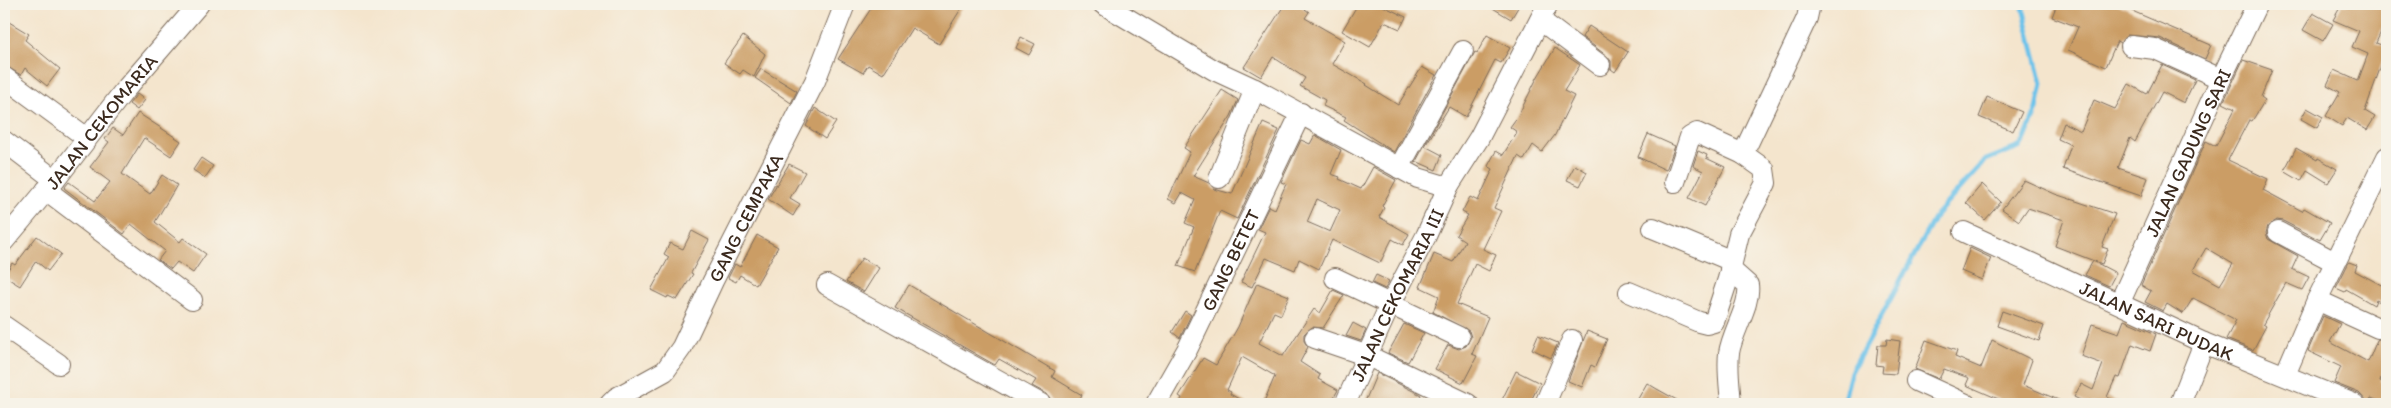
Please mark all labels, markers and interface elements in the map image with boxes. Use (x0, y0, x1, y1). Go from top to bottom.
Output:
street label: JALAN CEKOMARIA (41, 50, 162, 194)
street label: JALAN GADUNG SARI (2140, 65, 2236, 240)
street label: GANG CEMPAKA (703, 150, 788, 286)
street label: GANG BETET (1196, 205, 1265, 315)
street label: JALAN CEKOMARIA III (1346, 205, 1449, 385)
street label: JALAN SARI PUDAK (2076, 276, 2237, 366)

